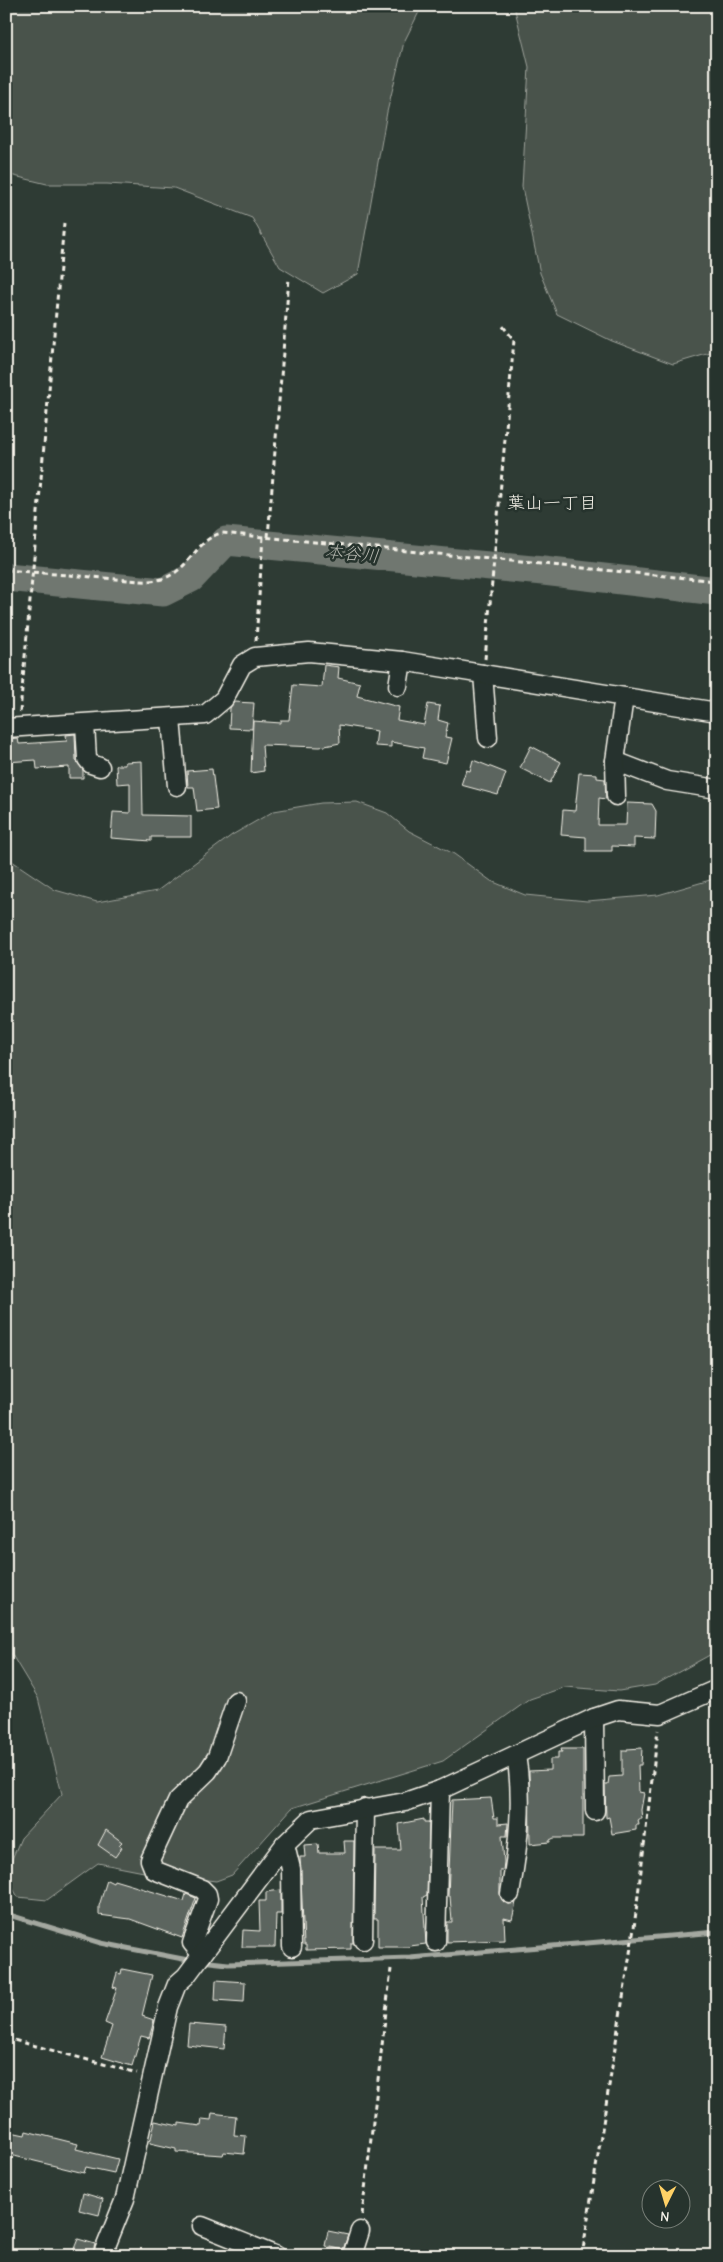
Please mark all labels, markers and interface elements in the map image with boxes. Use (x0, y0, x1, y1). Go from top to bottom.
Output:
district label: 葉山一丁目 (507, 493, 597, 514)
water label: 本谷川 (324, 541, 380, 567)
north arrow (640, 2180, 690, 2230)
text: N (660, 2208, 670, 2225)

